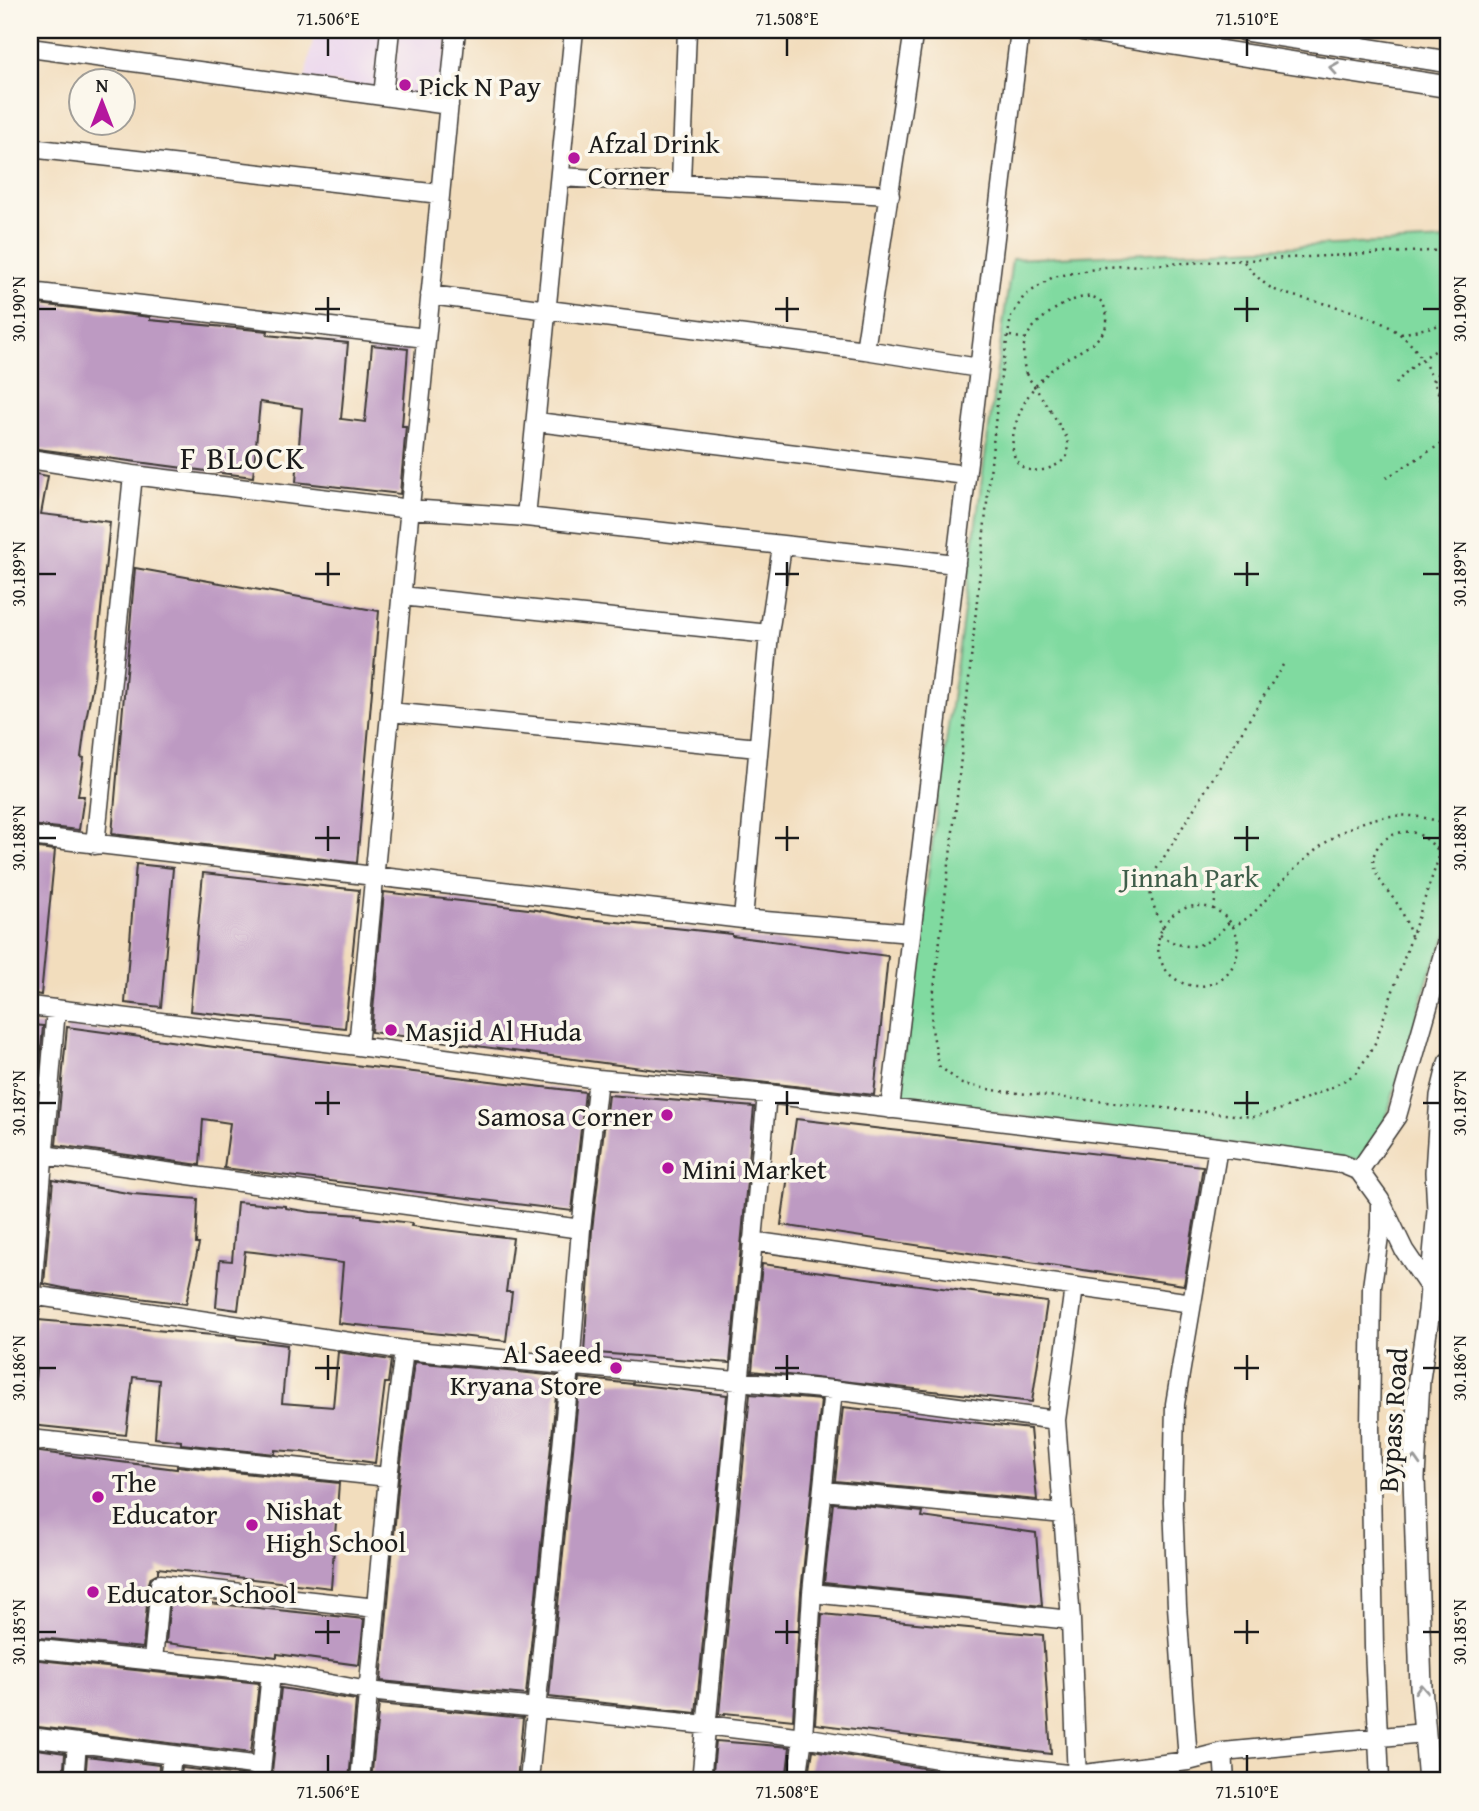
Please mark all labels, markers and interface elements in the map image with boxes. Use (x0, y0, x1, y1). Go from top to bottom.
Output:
text: 71.506°E (296, 5, 360, 32)
text: 71.508°E (755, 5, 819, 32)
text: 71.510°E (1215, 5, 1279, 32)
one-way arrow (1328, 60, 1340, 75)
place label: Pick N Pay (419, 65, 541, 106)
north arrow (66, 66, 136, 136)
text: N (96, 71, 109, 99)
marker: Pick N Pay (397, 77, 413, 93)
place label: Afzal Drink Corner (588, 122, 721, 195)
marker: Afzal Drink Corner (566, 150, 582, 166)
text: 30.190°N (5, 276, 32, 342)
text: 30.190°N (1446, 276, 1473, 342)
district label: F BLOCK (180, 434, 306, 481)
text: 30.189°N (5, 541, 32, 607)
text: 30.189°N (1446, 541, 1473, 607)
text: 30.188°N (5, 805, 32, 871)
text: 30.188°N (1446, 805, 1473, 871)
park label: Jinnah Park (1118, 856, 1259, 897)
place label: Masjid Al Huda (405, 1010, 582, 1051)
marker: Masjid Al Huda (383, 1022, 399, 1038)
text: 30.187°N (5, 1070, 32, 1136)
text: 30.187°N (1446, 1070, 1473, 1136)
place label: Samosa Corner (477, 1095, 653, 1136)
marker: Samosa Corner (659, 1107, 675, 1123)
place label: Mini Market (682, 1148, 827, 1189)
marker: Mini Market (660, 1160, 676, 1176)
place label: Al Saeed Kryana Store (450, 1332, 602, 1405)
text: 30.186°N (5, 1335, 32, 1401)
text: 30.186°N (1446, 1335, 1473, 1401)
street label: Bypass Road (1366, 1346, 1418, 1494)
marker: Al Saeed Kryana Store (608, 1360, 624, 1376)
one-way arrow (1407, 1456, 1422, 1467)
place label: The Educator (112, 1461, 218, 1534)
marker: The Educator (90, 1489, 106, 1505)
place label: Nishat High School (266, 1489, 406, 1562)
marker: Nishat High School (244, 1517, 260, 1533)
place label: Educator School (107, 1572, 297, 1613)
marker: Educator School (85, 1584, 101, 1600)
text: 30.185°N (5, 1599, 32, 1665)
text: 30.185°N (1446, 1599, 1473, 1665)
one-way arrow (1414, 1683, 1429, 1694)
text: 71.506°E (296, 1778, 360, 1805)
text: 71.508°E (755, 1778, 819, 1805)
text: 71.510°E (1215, 1778, 1279, 1805)

